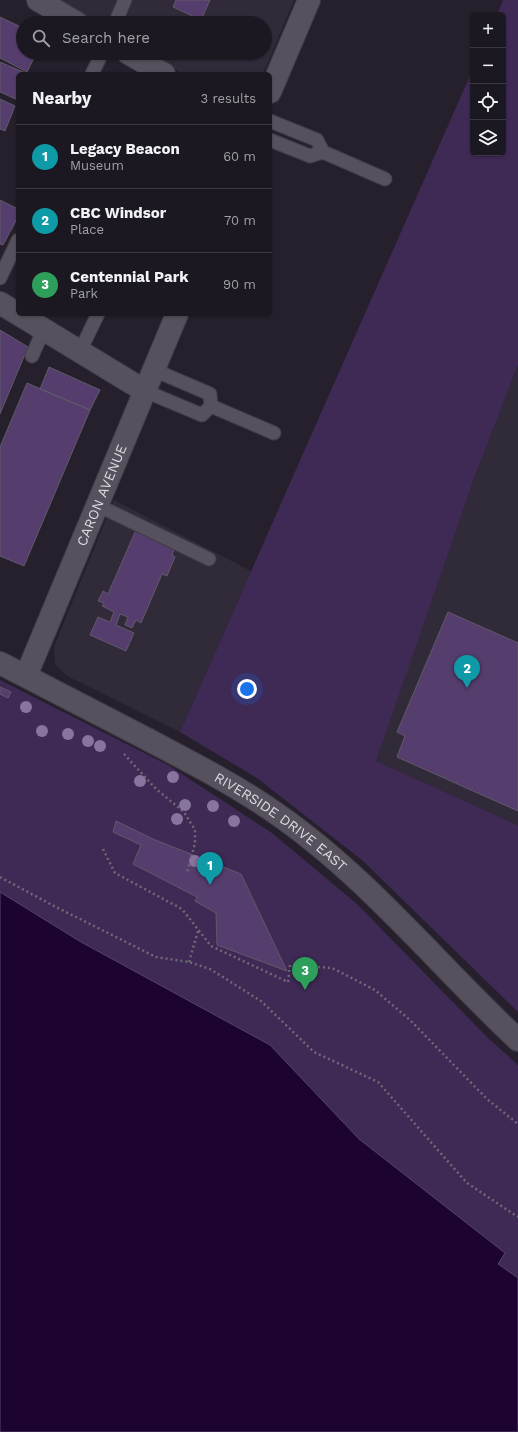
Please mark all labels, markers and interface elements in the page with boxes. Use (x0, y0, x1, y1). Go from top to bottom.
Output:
map controls (470, 12, 506, 156)
button: + (470, 12, 506, 48)
search box (16, 16, 272, 60)
icon: search (30, 27, 52, 49)
text: Search here (62, 29, 150, 47)
button: − (470, 48, 506, 84)
button: locate (470, 84, 506, 120)
text: Nearby (32, 88, 91, 108)
text: 3 results (201, 91, 256, 106)
button: layers (470, 120, 506, 156)
text: Legacy Beacon (70, 140, 180, 158)
text: 1 (42, 149, 48, 164)
text: 60 m (223, 149, 256, 164)
text: Museum (70, 158, 124, 173)
text: CBC Windsor (70, 204, 166, 222)
text: 2 (41, 213, 49, 228)
text: 70 m (224, 213, 256, 228)
text: Place (70, 222, 104, 237)
text: Centennial Park (70, 268, 189, 286)
text: 3 (41, 277, 49, 292)
text: 90 m (223, 277, 256, 292)
text: Park (70, 286, 98, 301)
street label: CARON AVENUE (73, 442, 130, 548)
pin: 2 (454, 655, 480, 688)
your location (237, 679, 257, 699)
street label: RIVERSIDE DRIVE EAST (212, 769, 351, 875)
pin: 1 (197, 852, 223, 885)
pin: 3 (292, 957, 318, 990)

